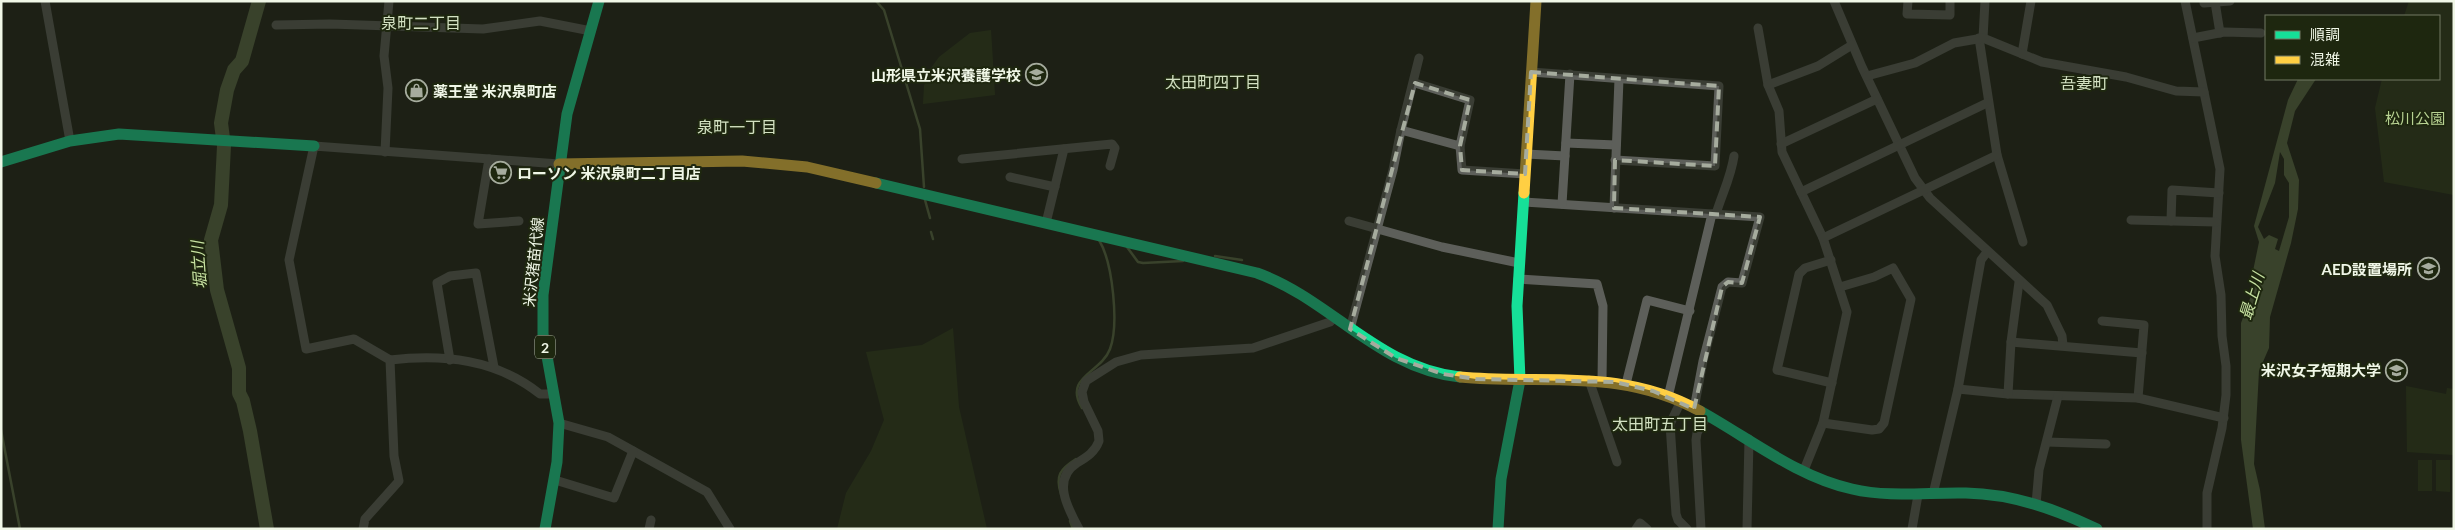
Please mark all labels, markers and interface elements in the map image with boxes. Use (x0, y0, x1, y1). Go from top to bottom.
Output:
district label: 泉町二丁目 (381, 13, 461, 32)
legend (2265, 15, 2440, 80)
text: 順調 (2310, 25, 2340, 43)
text: 混雑 (2310, 50, 2340, 68)
school or university icon: 山形県立米沢養護学校 (1025, 63, 1049, 87)
place label: 山形県立米沢養護学校 (871, 66, 1021, 84)
district label: 太田町四丁目 (1165, 72, 1261, 91)
district label: 吾妻町 (2060, 73, 2108, 92)
shop icon: 薬王堂 米沢泉町店 (405, 79, 429, 103)
place label: 薬王堂 米沢泉町店 (433, 82, 557, 100)
park label: 松川公園 (2385, 109, 2445, 127)
district label: 泉町一丁目 (697, 117, 777, 136)
supermarket icon: ローソン 米沢泉町二丁目店 (489, 161, 513, 185)
place label: ローソン 米沢泉町二丁目店 (517, 164, 701, 182)
street label: 米沢猪苗代線 (519, 216, 547, 308)
water label: 堀立川 (187, 238, 209, 290)
school or university icon: AED設置場所 (2416, 257, 2440, 281)
place label: AED設置場所 (2321, 260, 2412, 278)
water label: 最上川 (2235, 268, 2268, 322)
road number: 2 (535, 336, 555, 358)
school or university icon: 米沢女子短期大学 (2385, 358, 2409, 382)
place label: 米沢女子短期大学 (2261, 361, 2381, 379)
district label: 太田町五丁目 (1612, 414, 1708, 433)

